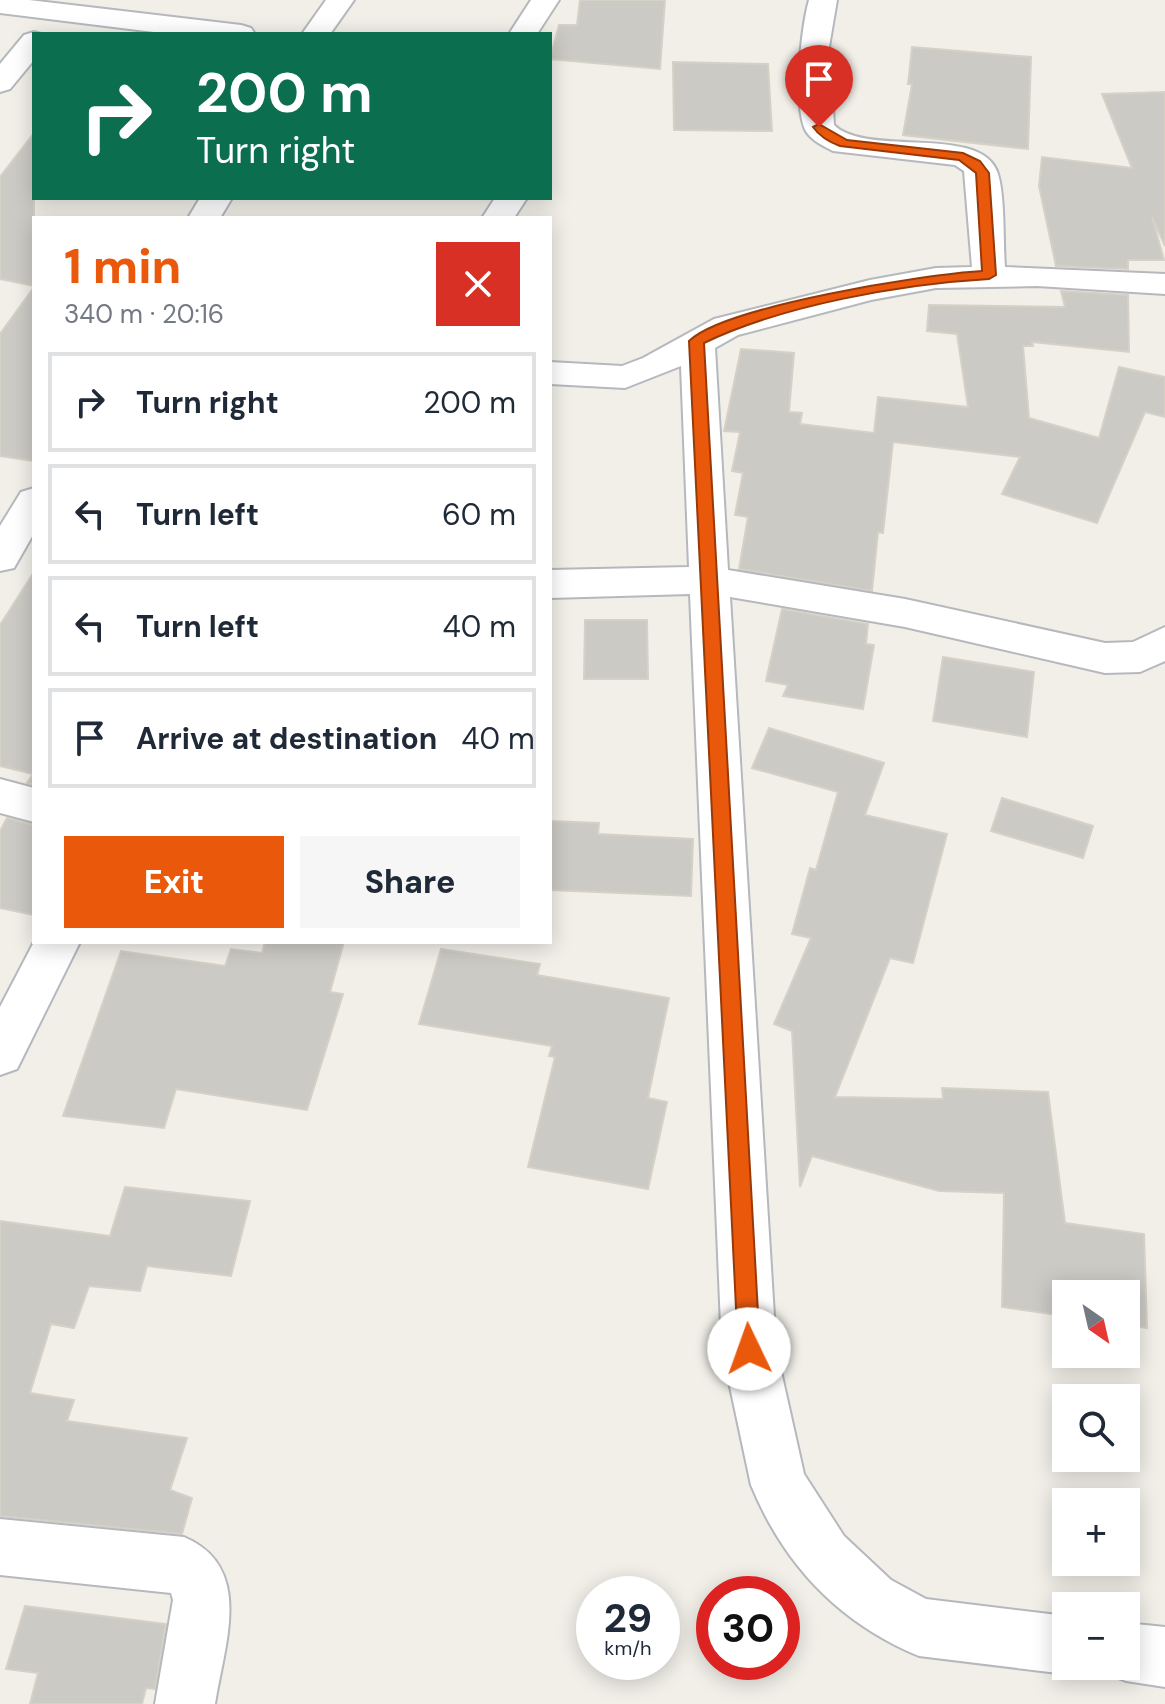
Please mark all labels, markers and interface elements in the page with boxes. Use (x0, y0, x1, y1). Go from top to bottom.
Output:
pin (785, 45, 853, 127)
text: 200 m (196, 56, 373, 129)
icon: arrive (797, 57, 841, 101)
icon: right (64, 64, 168, 168)
text: Turn right (196, 127, 355, 174)
text: 1 min (64, 235, 181, 298)
button: close (436, 242, 520, 326)
text: 340 m · 20:16 (64, 297, 224, 331)
icon: right (68, 380, 112, 424)
text: Turn right (136, 383, 279, 422)
text: 200 m (423, 383, 516, 422)
icon: left (68, 492, 112, 536)
text: Turn left (136, 495, 259, 534)
text: 60 m (442, 495, 516, 534)
icon: left (68, 604, 112, 648)
text: Turn left (136, 607, 259, 646)
text: 40 m (443, 607, 516, 646)
icon: arrive (68, 716, 112, 760)
text: Arrive at destination (136, 719, 437, 758)
text: 40 m (461, 719, 535, 758)
button: Exit (64, 836, 284, 928)
button: Share (300, 836, 520, 928)
north arrow (1052, 1280, 1140, 1368)
map controls (1052, 1280, 1140, 1680)
position arrow (707, 1307, 791, 1391)
button: search (1052, 1384, 1140, 1472)
button: + (1052, 1488, 1140, 1576)
speed limit sign: 30 (696, 1576, 800, 1680)
text: 29 (604, 1592, 652, 1644)
button: − (1052, 1592, 1140, 1680)
text: km/h (604, 1635, 652, 1661)

